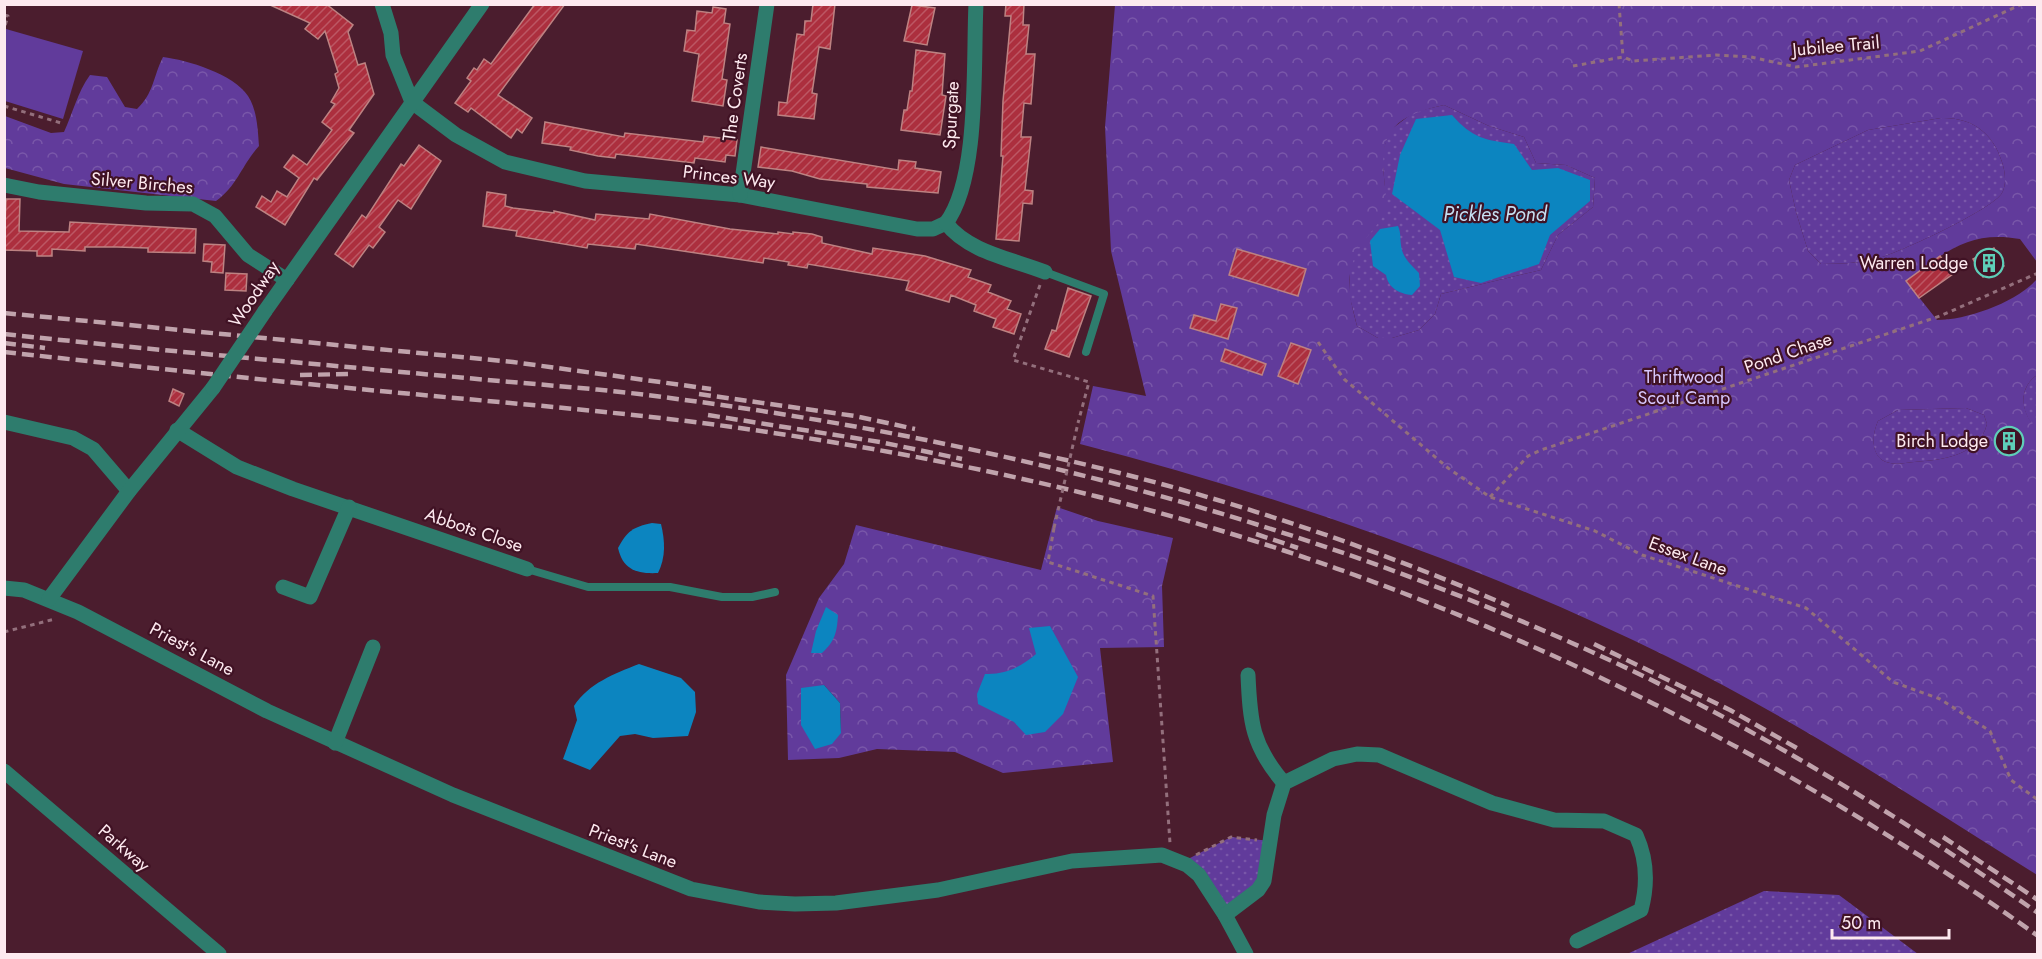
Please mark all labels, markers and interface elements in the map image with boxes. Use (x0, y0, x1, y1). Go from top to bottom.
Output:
street label: Jubilee Trail (1789, 29, 1881, 63)
street label: The Coverts (716, 51, 754, 143)
street label: Spurgate (936, 80, 966, 150)
street label: Princes Way (681, 158, 777, 196)
street label: Silver Birches (90, 166, 194, 200)
water label: Pickles Pond (1443, 200, 1548, 229)
building icon: Warren Lodge (1973, 247, 2005, 279)
place label: Warren Lodge (1859, 250, 1968, 276)
street label: Woodway (222, 256, 286, 332)
street label: Pond Chase (1741, 326, 1835, 380)
park label: Thriftwood Scout Camp (1638, 364, 1730, 411)
building icon: Birch Lodge (1993, 425, 2025, 457)
place label: Birch Lodge (1896, 428, 1988, 454)
street label: Abbots Close (422, 501, 526, 559)
street label: Essex Lane (1645, 530, 1731, 582)
street label: Priest's Lane (145, 616, 239, 682)
street label: Priest's Lane (585, 817, 681, 875)
street label: Parkway (92, 818, 156, 878)
scale bar (1832, 902, 1949, 940)
text: 50 m (1841, 910, 1881, 936)

